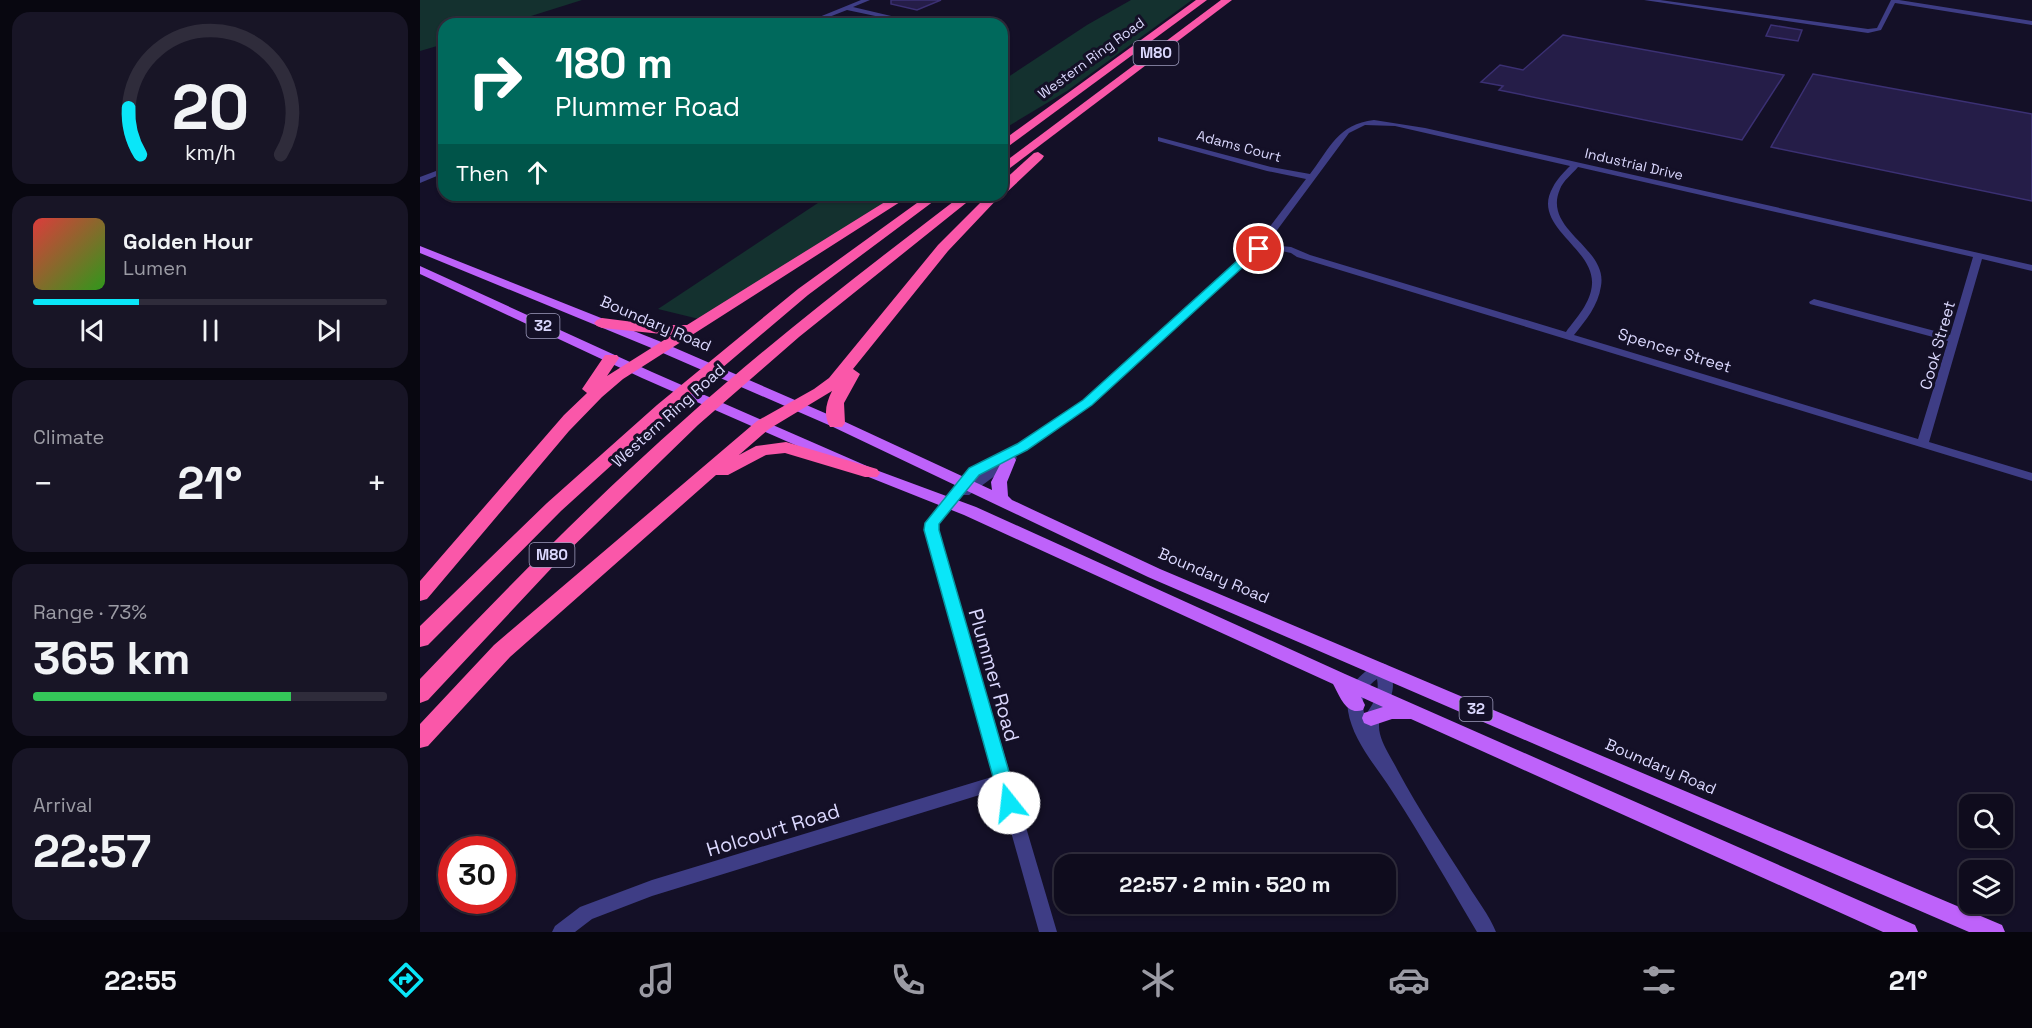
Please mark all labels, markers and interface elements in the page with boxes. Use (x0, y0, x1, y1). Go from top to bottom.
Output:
street label: Western Ring Road (1034, 13, 1148, 103)
text: 180 m (555, 37, 673, 90)
road number: M80 (1134, 41, 1178, 65)
icon: right (456, 42, 534, 120)
text: 20 (171, 68, 249, 147)
text: Plummer Road (555, 89, 740, 124)
street label: Adams Court (1195, 126, 1283, 166)
text: km/h (184, 139, 236, 166)
street label: Industrial Drive (1583, 144, 1685, 184)
icon: ahead (521, 156, 554, 189)
text: Then (456, 159, 509, 187)
pin (1233, 223, 1284, 274)
text: Golden Hour (123, 227, 253, 255)
icon: arrive (1242, 232, 1275, 265)
text: Lumen (123, 255, 187, 281)
street label: Boundary Road (597, 291, 715, 356)
street label: Cook Street (1915, 298, 1960, 392)
icon: previous (76, 314, 109, 347)
icon: pause (194, 314, 227, 347)
icon: next (312, 314, 345, 347)
road number: 32 (526, 314, 560, 338)
street label: Spencer Street (1616, 323, 1734, 378)
street label: Western Ring Road (607, 359, 729, 472)
text: Climate (33, 424, 104, 450)
text: 21° (178, 455, 242, 512)
text: − (33, 463, 53, 505)
text: + (367, 463, 387, 505)
road number: M80 (530, 543, 574, 567)
street label: Boundary Road (1155, 543, 1273, 608)
text: Range · 73% (33, 599, 147, 625)
street label: Plummer Road (963, 605, 1025, 745)
text: 365 km (33, 630, 190, 687)
road number: 32 (1460, 697, 1492, 721)
street label: Boundary Road (1602, 734, 1720, 799)
position arrow (977, 771, 1041, 835)
text: Arrival (33, 792, 92, 818)
map controls (1959, 794, 2013, 914)
button: search (1959, 794, 2013, 848)
street label: Holcourt Road (703, 797, 843, 863)
text: 22:57 (33, 823, 151, 880)
speed limit sign: 30 (438, 836, 516, 914)
button: layers (1959, 860, 2013, 914)
text: 22:57 · 2 min · 520 m (1119, 870, 1331, 898)
icon: directions (385, 959, 427, 1001)
icon: music (636, 959, 678, 1001)
icon: phone (887, 959, 929, 1001)
icon: climate (1137, 959, 1179, 1001)
icon: car (1388, 959, 1430, 1001)
icon: filters (1638, 959, 1680, 1001)
text: 22:55 (104, 963, 177, 998)
text: 21° (1889, 963, 1928, 998)

